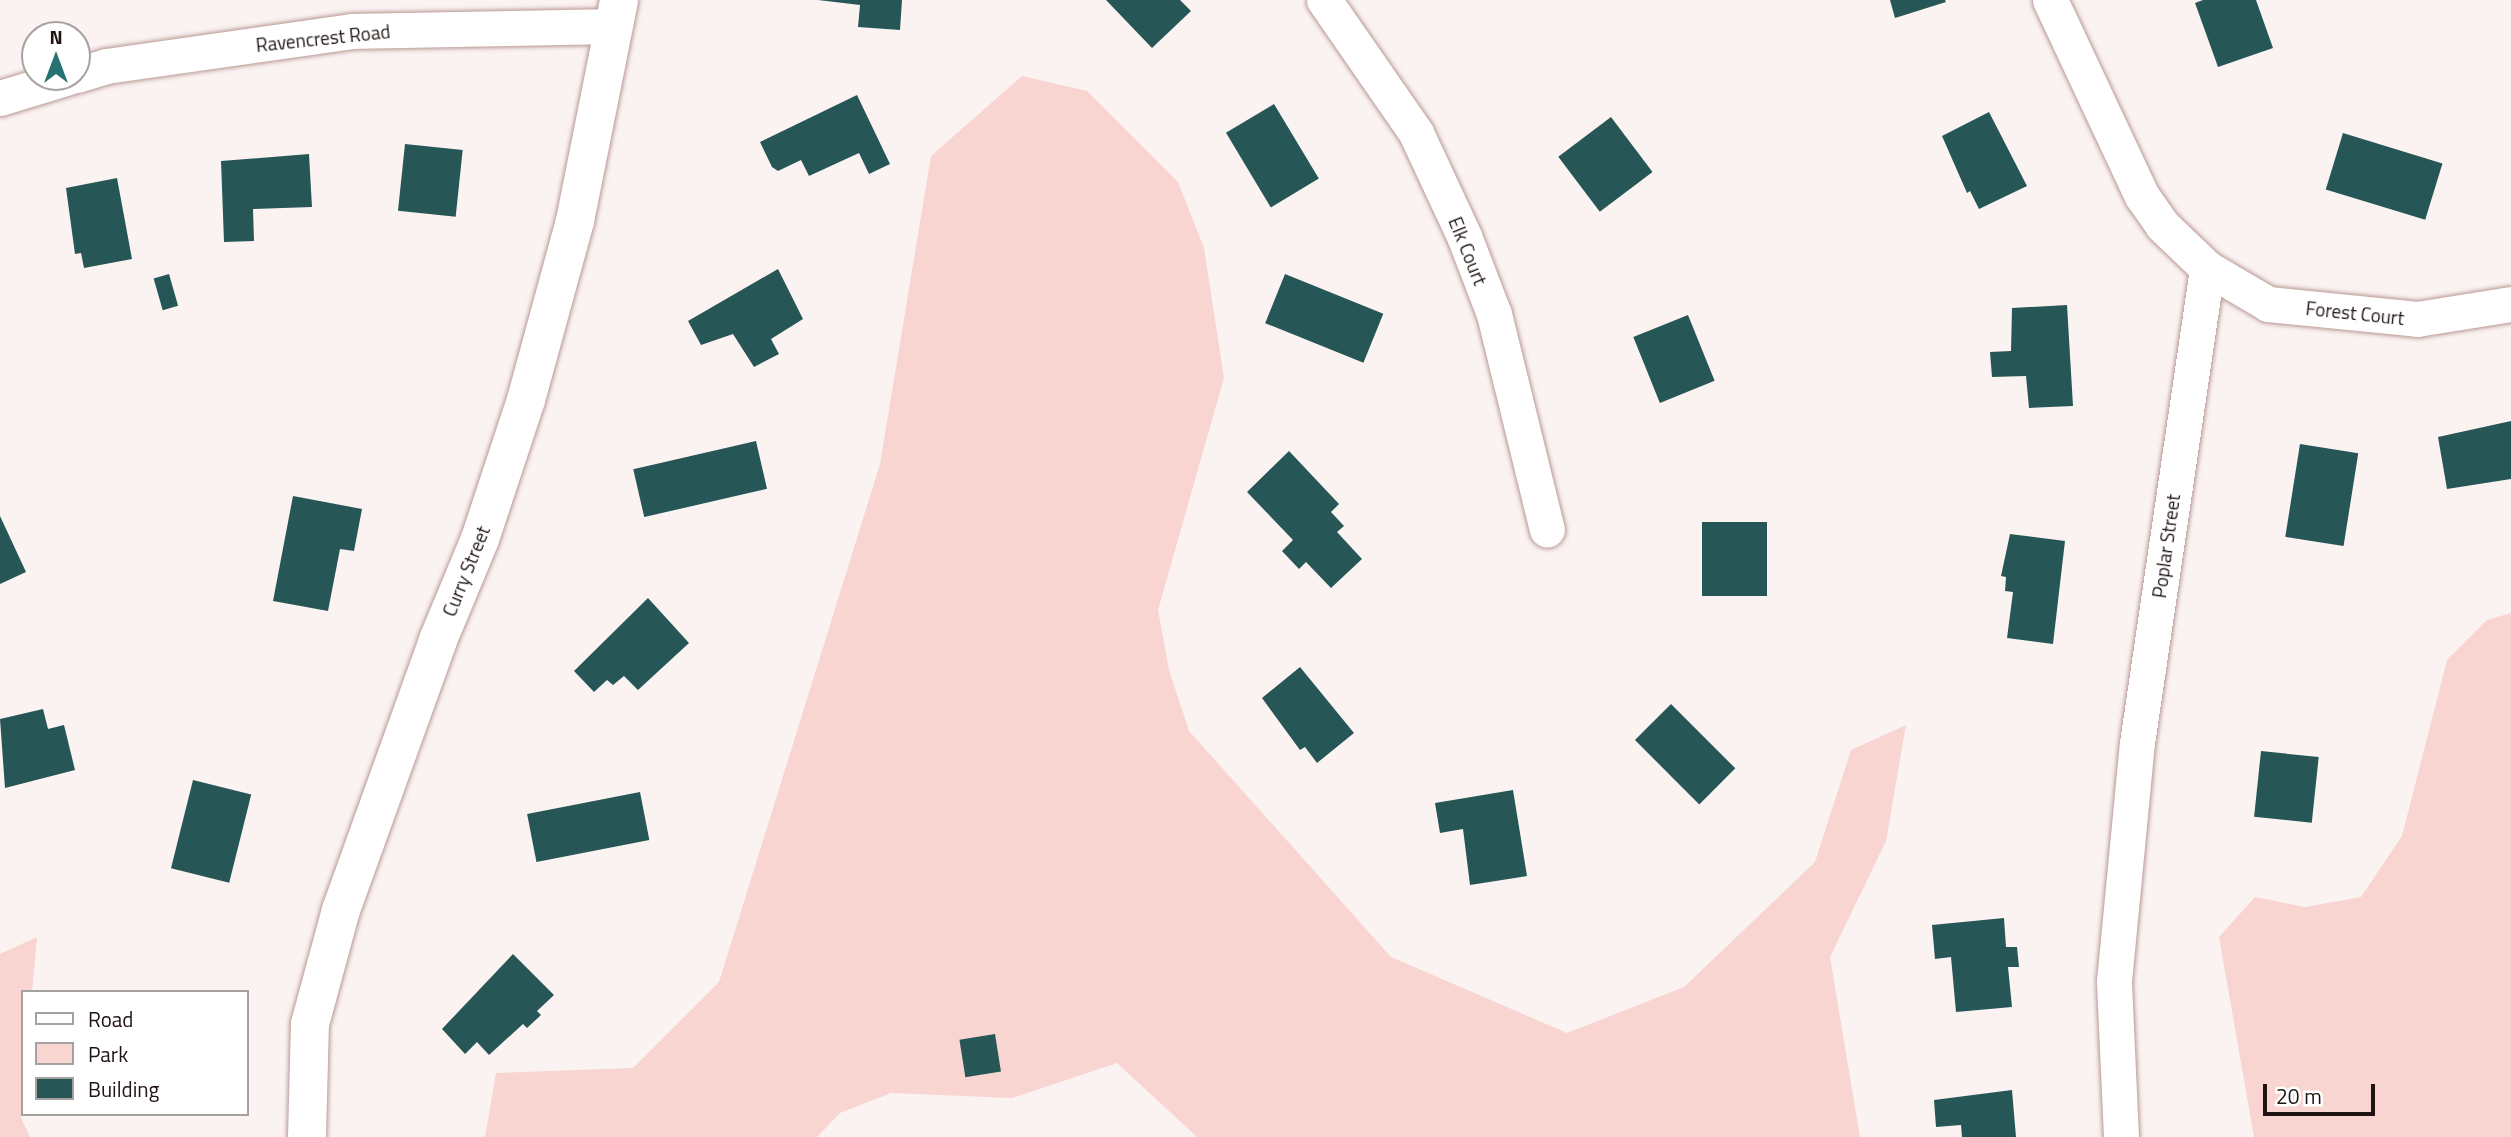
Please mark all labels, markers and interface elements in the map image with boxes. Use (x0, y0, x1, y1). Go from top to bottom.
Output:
street label: Ravencrest Road (255, 20, 391, 56)
north arrow (21, 21, 91, 91)
text: N (49, 22, 63, 51)
street label: Elk Court (1444, 213, 1492, 289)
street label: Forest Court (2305, 296, 2405, 330)
street label: Poplar Street (2147, 492, 2185, 600)
street label: Curry Street (438, 522, 494, 620)
legend (21, 990, 248, 1116)
text: Road (88, 1003, 133, 1035)
text: Park (88, 1038, 128, 1070)
scale bar (2266, 1070, 2378, 1114)
text: Building (88, 1073, 159, 1105)
text: 20 m (2276, 1080, 2322, 1112)

